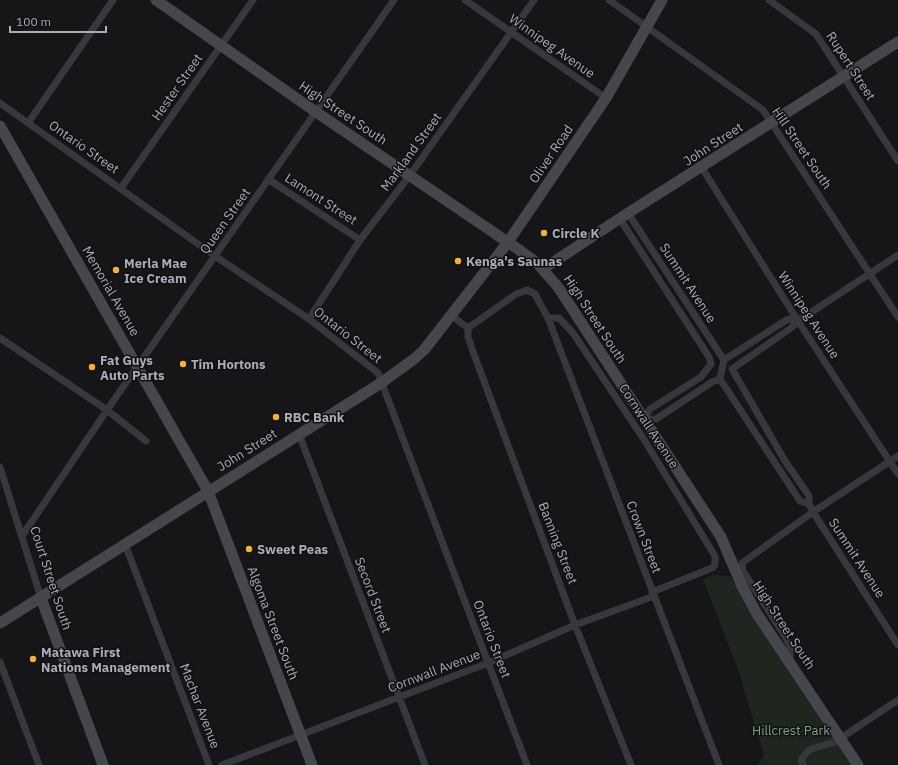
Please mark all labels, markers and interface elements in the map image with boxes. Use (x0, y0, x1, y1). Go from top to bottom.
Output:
scale bar (10, 8, 106, 34)
street label: Winnipeg Avenue (506, 10, 598, 82)
text: 100 m (16, 14, 51, 29)
street label: Rupert Street (822, 28, 880, 104)
street label: Hester Street (148, 50, 206, 124)
street label: High Street South (296, 77, 390, 149)
street label: Hill Street South (768, 104, 836, 192)
street label: Markland Street (377, 109, 445, 195)
street label: Ontario Street (45, 116, 123, 178)
street label: John Street (680, 119, 746, 169)
street label: Oliver Road (525, 121, 577, 187)
street label: Lamont Street (282, 169, 360, 229)
street label: Queen Street (196, 185, 254, 257)
place label: Circle K (552, 225, 599, 242)
marker: Circle K (539, 228, 549, 238)
street label: Summit Avenue (656, 240, 720, 326)
street label: Memorial Avenue (78, 243, 144, 339)
place label: Kenga's Saunas (466, 253, 563, 270)
place label: Merla Mae Ice Cream (124, 255, 187, 287)
marker: Kenga's Saunas (453, 256, 463, 266)
marker: Merla Mae Ice Cream (111, 265, 121, 275)
street label: Winnipeg Avenue (774, 268, 844, 362)
street label: High Street South (560, 271, 630, 367)
street label: Ontario Street (310, 303, 386, 367)
place label: Fat Guys Auto Parts (100, 352, 165, 384)
place label: Tim Hortons (191, 356, 266, 373)
marker: Tim Hortons (178, 359, 188, 369)
marker: Fat Guys Auto Parts (87, 362, 97, 372)
street label: Cornwall Avenue (615, 380, 683, 472)
place label: RBC Bank (284, 409, 345, 426)
marker: RBC Bank (271, 412, 281, 422)
street label: John Street (214, 425, 280, 475)
street label: Crown Street (622, 498, 666, 576)
street label: Banning Street (535, 500, 581, 586)
street label: Summit Avenue (825, 515, 889, 601)
street label: Court Street South (26, 524, 76, 632)
place label: Sweet Peas (257, 541, 329, 558)
marker: Sweet Peas (244, 544, 254, 554)
street label: Secord Street (351, 555, 395, 635)
street label: Algoma Street South (244, 564, 302, 682)
street label: High Street South (749, 577, 819, 673)
street label: Ontario Street (469, 598, 515, 680)
place label: Matawa First Nations Management (41, 644, 170, 676)
street label: Cornwall Avenue (385, 646, 483, 696)
marker: Matawa First Nations Management (28, 654, 38, 664)
street label: Machar Avenue (176, 661, 224, 751)
park label: Hillcrest Park (752, 722, 830, 739)

